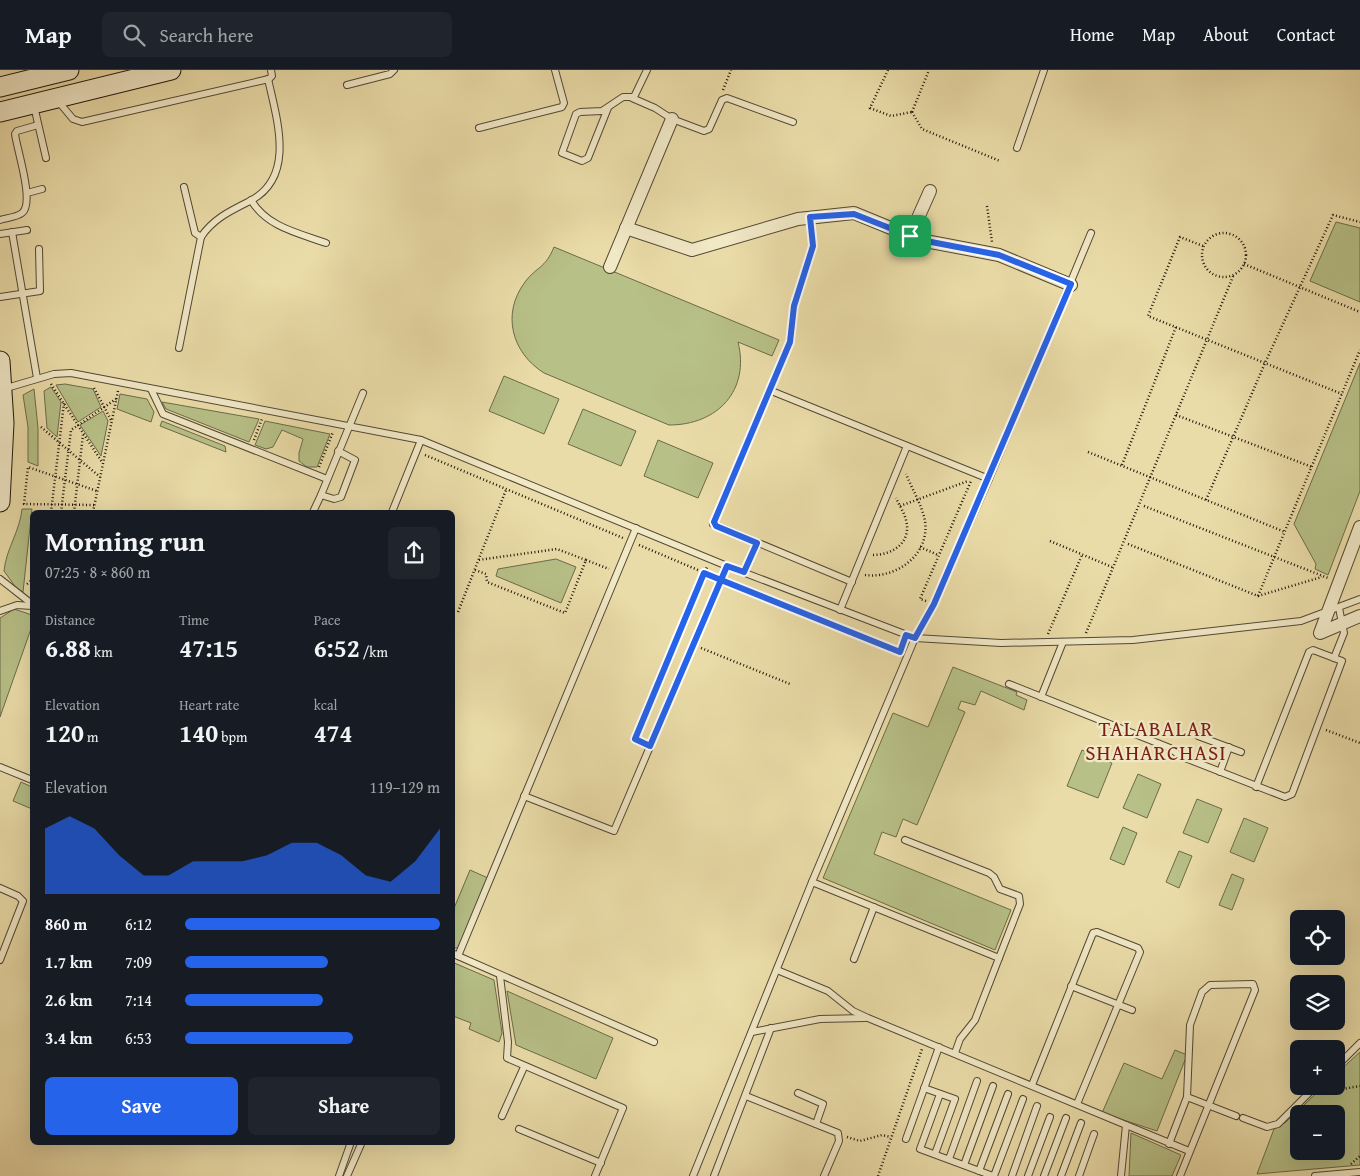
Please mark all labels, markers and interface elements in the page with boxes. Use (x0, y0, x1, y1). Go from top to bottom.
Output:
search box (102, 12, 452, 57)
text: Map (25, 17, 72, 52)
icon: search (120, 21, 148, 49)
text: Search here (160, 21, 253, 49)
text: Home (1070, 21, 1114, 48)
text: Map (1142, 21, 1175, 48)
text: About (1203, 21, 1249, 48)
text: Contact (1277, 21, 1335, 48)
pin (889, 215, 931, 257)
icon: arrive (896, 222, 924, 250)
text: Morning run (45, 520, 205, 561)
button: share (388, 527, 440, 579)
text: 07:25 · 8 × 860 m (45, 560, 150, 584)
text: Distance (45, 610, 95, 630)
text: Time (179, 610, 209, 630)
text: Pace (314, 610, 341, 630)
text: 6.88 (45, 630, 91, 666)
text: 47:15 (179, 630, 238, 666)
text: 6:52 (314, 630, 360, 666)
text: km (91, 642, 113, 662)
text: /km (360, 642, 388, 662)
text: Elevation (45, 695, 100, 715)
text: Heart rate (179, 695, 239, 715)
text: kcal (314, 695, 338, 715)
district label: TALABALAR SHAHARCHASI (1085, 713, 1227, 768)
text: 120 (45, 715, 84, 751)
text: 140 (179, 715, 218, 751)
text: 474 (314, 715, 353, 751)
text: m (84, 727, 98, 747)
text: bpm (218, 727, 248, 747)
text: Elevation (45, 775, 108, 799)
text: 119–129 m (370, 775, 440, 799)
map controls (1290, 910, 1345, 1160)
button: locate (1290, 910, 1345, 965)
text: 860 m (45, 912, 87, 936)
text: 6:12 (125, 912, 152, 936)
text: 1.7 km (45, 950, 92, 974)
text: 7:09 (125, 950, 152, 974)
button: layers (1290, 975, 1345, 1030)
text: 2.6 km (45, 988, 92, 1012)
text: 7:14 (125, 988, 152, 1012)
text: 3.4 km (45, 1026, 92, 1050)
text: 6:53 (125, 1026, 152, 1050)
button: + (1290, 1040, 1345, 1095)
button: Save (45, 1077, 238, 1135)
button: Share (248, 1077, 440, 1135)
button: − (1290, 1105, 1345, 1160)

